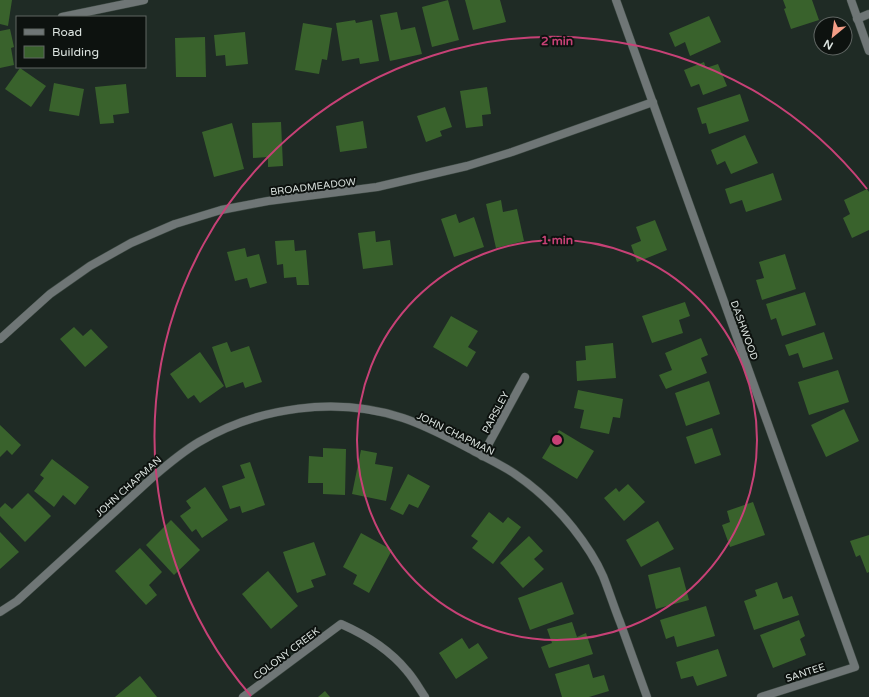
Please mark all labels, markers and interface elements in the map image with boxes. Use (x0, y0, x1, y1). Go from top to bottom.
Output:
legend (16, 16, 146, 68)
north arrow (813, 16, 853, 56)
text: Road (52, 25, 82, 39)
text: 2 min (541, 34, 573, 48)
text: N (821, 36, 835, 52)
text: Building (52, 45, 99, 59)
street label: BROADMEADOW (270, 176, 357, 198)
text: 1 min (541, 233, 573, 247)
street label: DASHWOOD (728, 299, 760, 362)
street label: PARSLEY (480, 389, 512, 435)
street label: JOHN CHAPMAN (415, 410, 496, 458)
centre of rings (550, 433, 564, 447)
street label: JOHN CHAPMAN (93, 454, 164, 520)
street label: COLONY CREEK (251, 625, 322, 682)
street label: SANTEE (784, 661, 826, 685)

